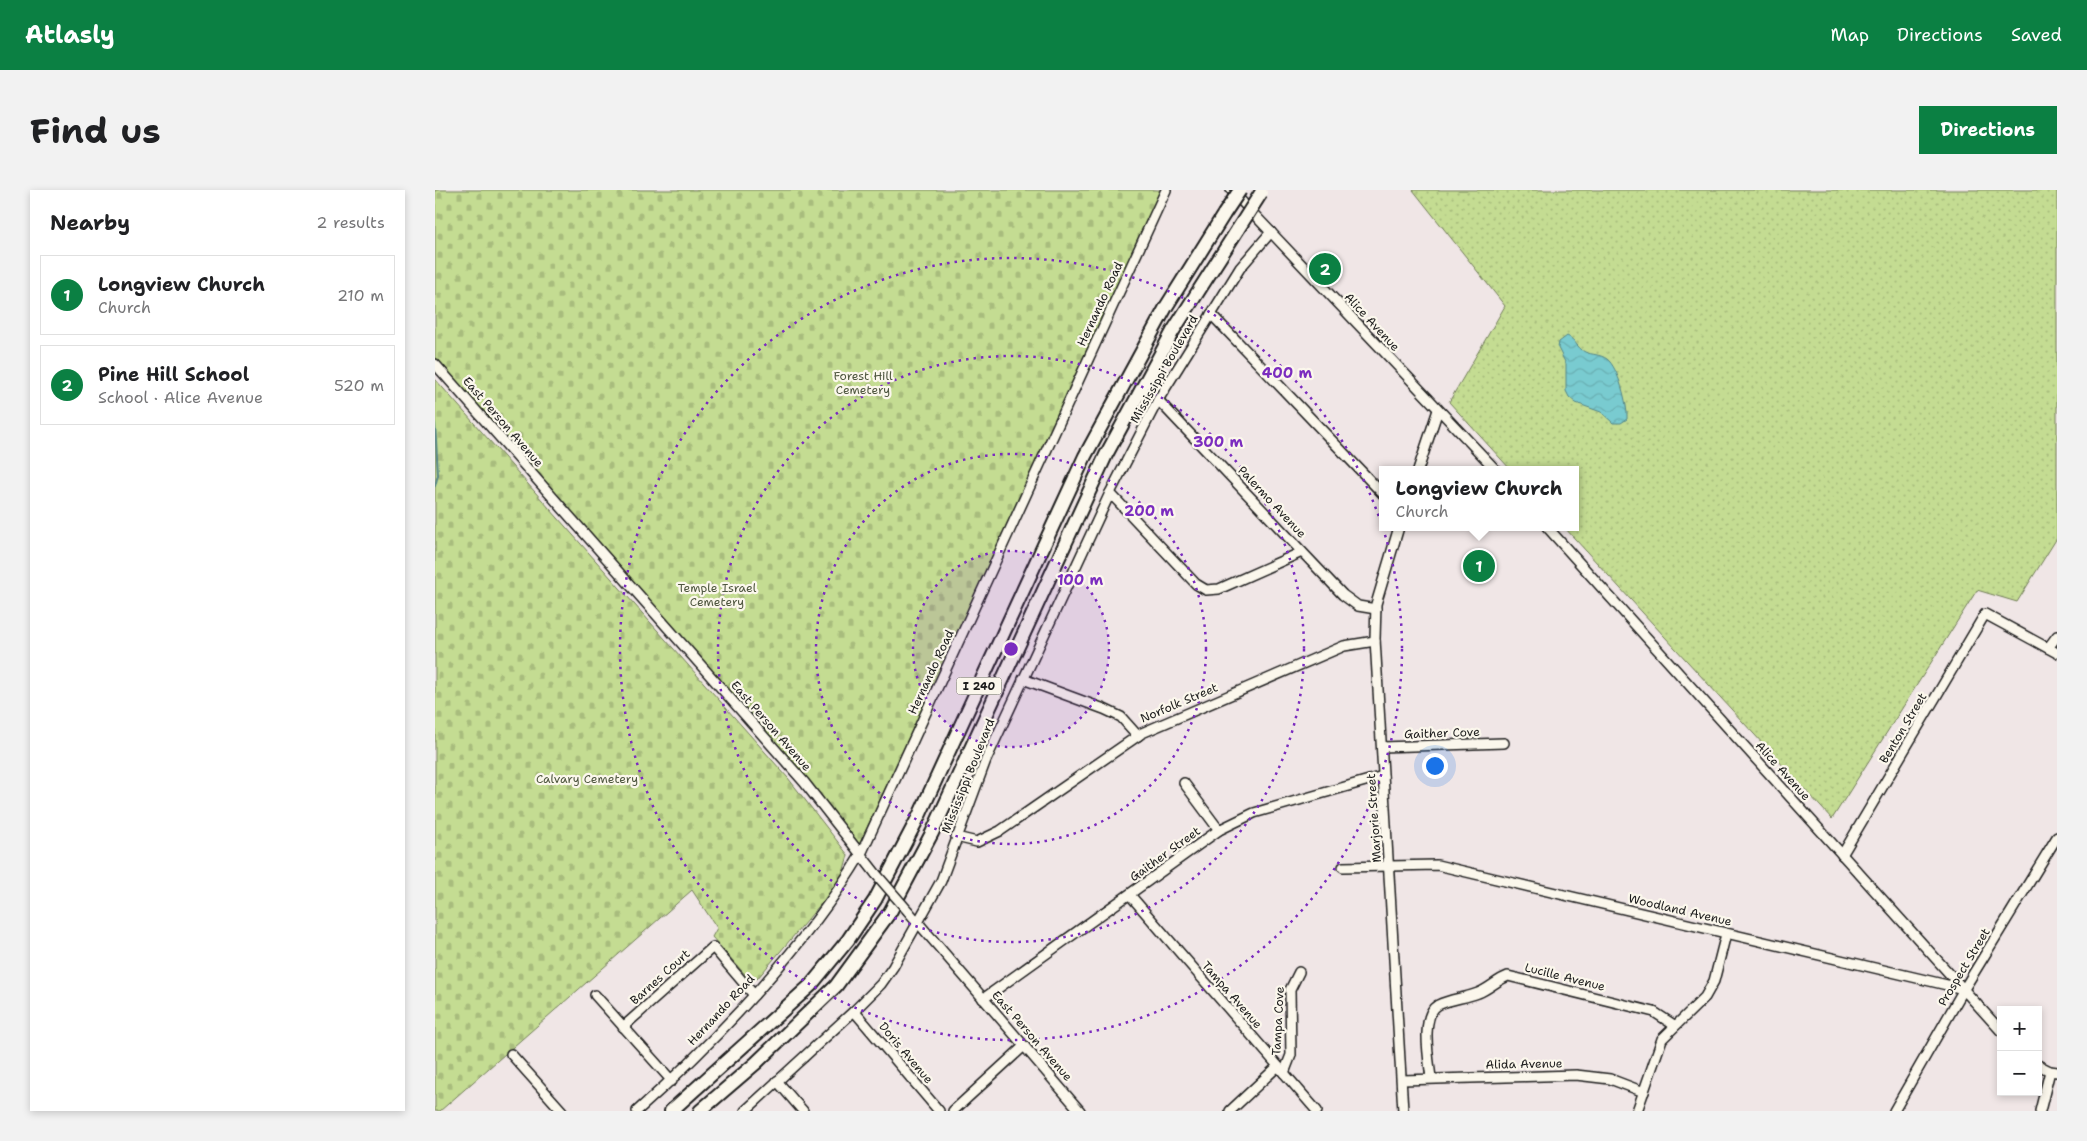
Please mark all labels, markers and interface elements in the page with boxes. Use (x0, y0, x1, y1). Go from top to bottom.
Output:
text: Atlasly (25, 19, 115, 51)
text: Map (1831, 23, 1869, 47)
text: Directions (1897, 23, 1983, 47)
text: Saved (2011, 23, 2062, 47)
button: Directions (1919, 106, 2057, 154)
text: Find us (30, 107, 161, 154)
text: Nearby (50, 209, 130, 237)
text: 2 results (316, 212, 385, 233)
pin: 2 (1309, 250, 1341, 288)
street label: Hernando Road (1073, 259, 1127, 349)
text: Longview Church (98, 272, 265, 297)
text: 1 (63, 285, 71, 306)
text: 210 m (337, 285, 384, 306)
street label: Alice Avenue (1341, 289, 1403, 355)
text: Church (98, 297, 151, 318)
street label: Mississippi Boulevard (1126, 312, 1202, 426)
text: Pine Hill School (98, 362, 249, 387)
text: 400 m (1262, 363, 1312, 383)
park label: Forest Hill Cemetery (833, 368, 893, 398)
street label: East Person Avenue (459, 373, 547, 471)
text: 2 (61, 375, 73, 396)
text: 520 m (334, 375, 384, 396)
text: School · Alice Avenue (98, 387, 263, 408)
text: 300 m (1193, 432, 1243, 452)
street label: Palermo Avenue (1234, 463, 1310, 542)
popup (1379, 466, 1579, 531)
text: Longview Church (1396, 476, 1562, 501)
text: 200 m (1124, 501, 1174, 521)
text: Church (1396, 501, 1448, 522)
pin: 1 (1463, 547, 1495, 585)
text: 100 m (1057, 570, 1103, 590)
park label: Temple Israel Cemetery (678, 580, 757, 610)
street label: Hernando Road (904, 627, 958, 717)
centre of rings (1002, 640, 1020, 658)
street label: East Person Avenue (727, 677, 815, 775)
road number: I 240 (957, 678, 1001, 694)
street label: Norfolk Street (1138, 679, 1220, 727)
street label: Benton Street (1876, 690, 1930, 766)
street label: Mississippi Boulevard (938, 716, 998, 836)
street label: Gaither Cove (1404, 724, 1480, 742)
street label: Alice Avenue (1752, 738, 1814, 804)
your location (1422, 753, 1448, 779)
park label: Calvary Cemetery (536, 771, 638, 787)
street label: Marjorie Street (1363, 773, 1385, 863)
street label: Gaither Street (1126, 823, 1204, 885)
street label: Woodland Avenue (1627, 890, 1733, 930)
street label: Prospect Street (1934, 925, 1994, 1009)
street label: Barnes Court (627, 946, 693, 1008)
street label: Tampa Avenue (1198, 958, 1266, 1032)
street label: Lucille Avenue (1523, 959, 1607, 995)
street label: Hernando Road (684, 971, 758, 1049)
street label: Tampa Cove (1268, 986, 1288, 1056)
street label: East Person Avenue (988, 987, 1076, 1085)
map controls (1997, 1006, 2042, 1096)
button: + (1997, 1006, 2042, 1051)
street label: Doris Avenue (876, 1019, 937, 1087)
button: − (1997, 1051, 2042, 1096)
street label: Alida Avenue (1485, 1055, 1563, 1073)

